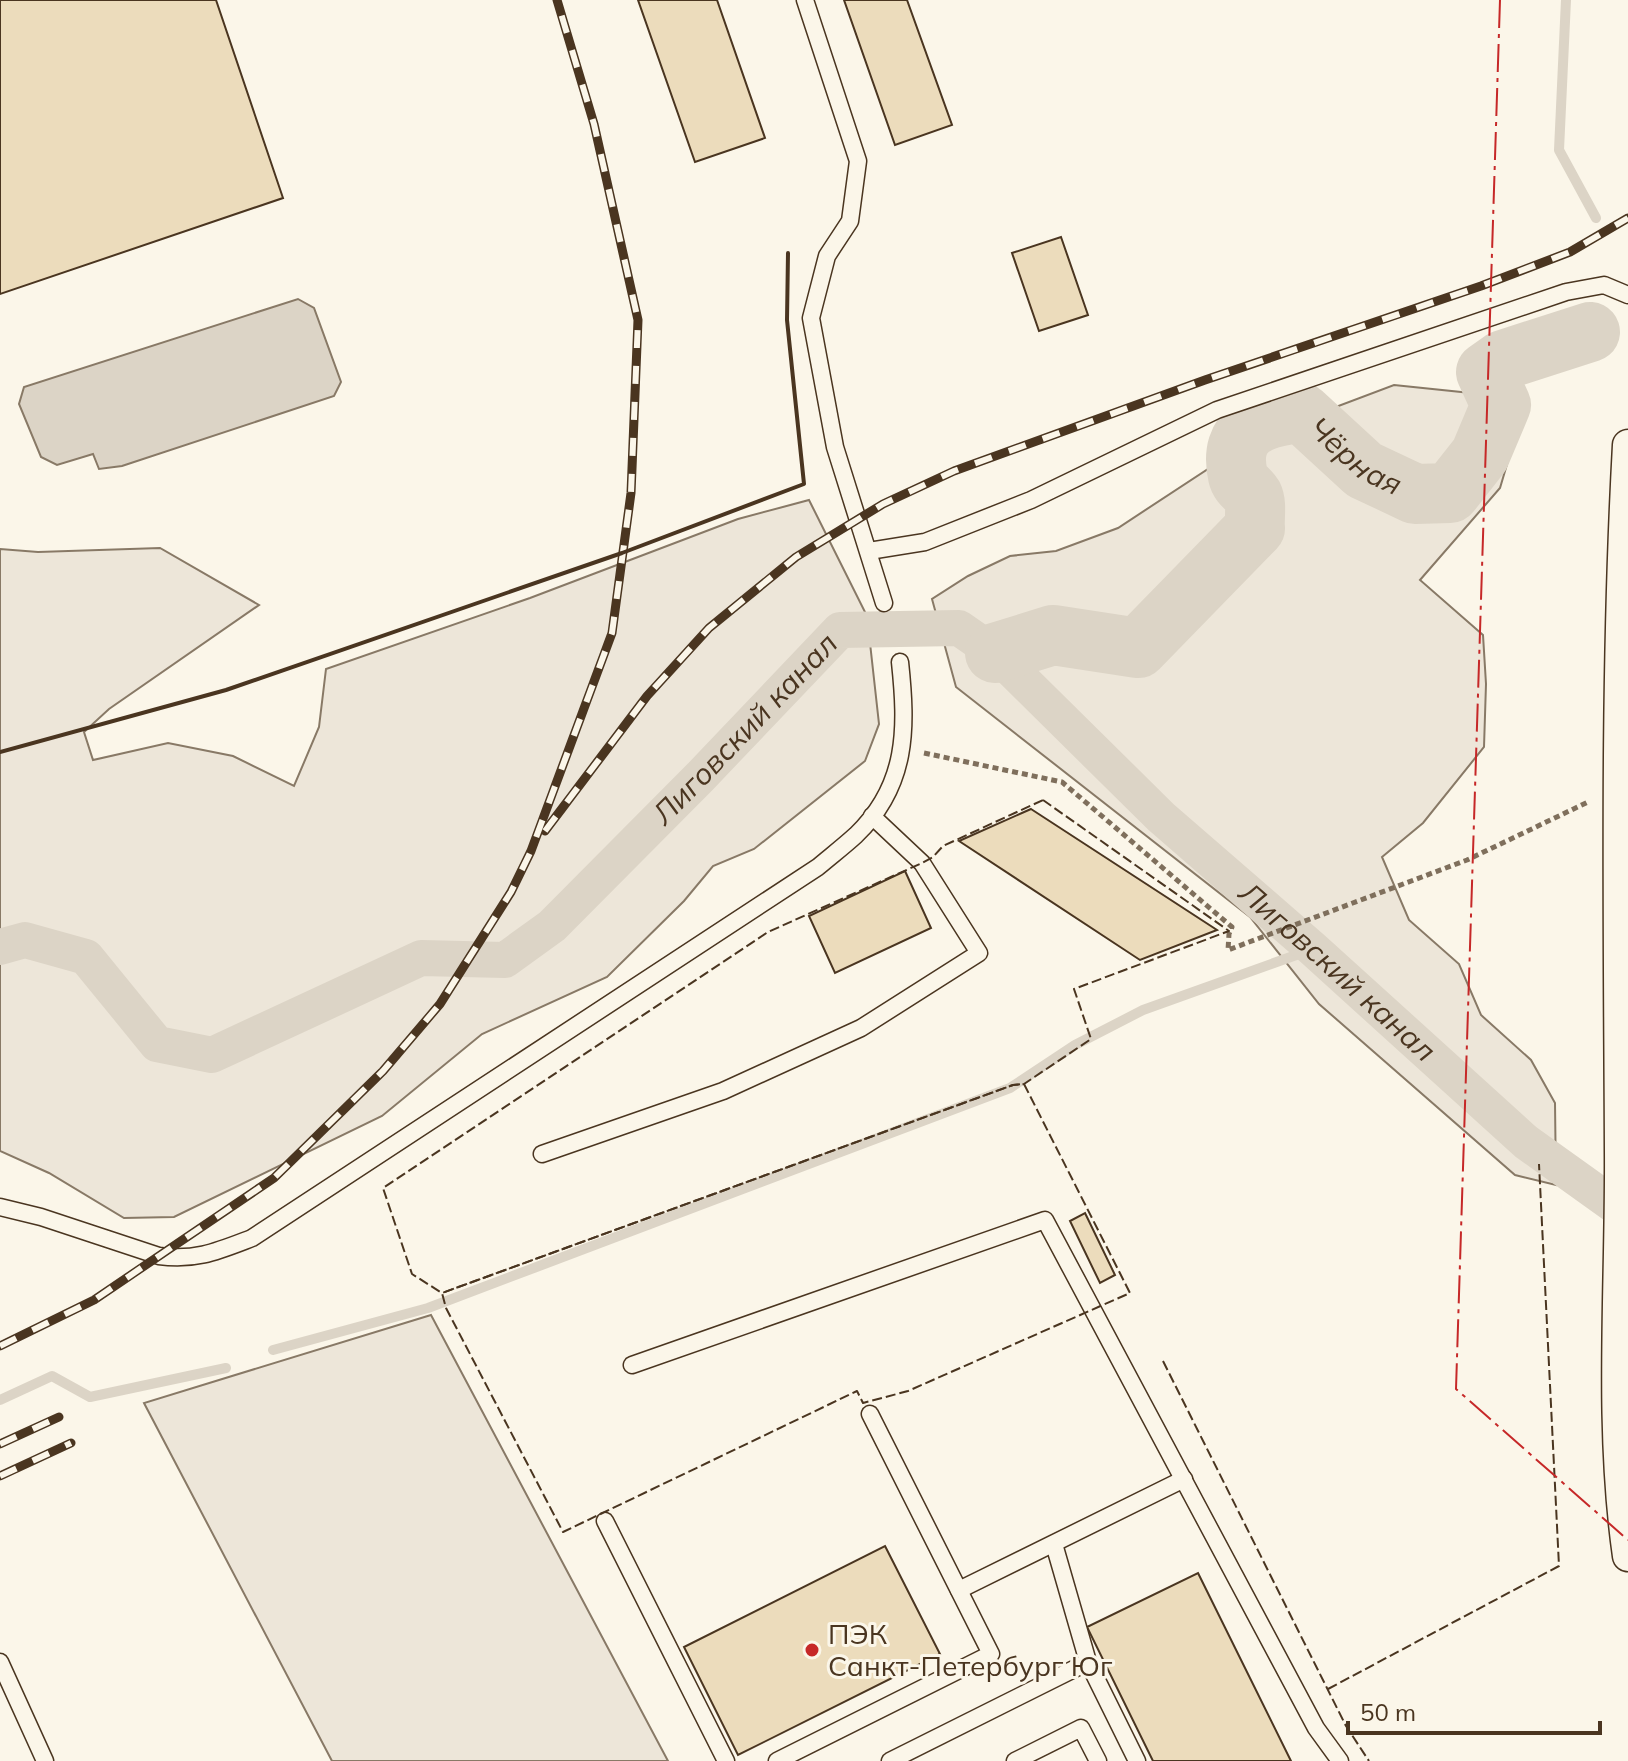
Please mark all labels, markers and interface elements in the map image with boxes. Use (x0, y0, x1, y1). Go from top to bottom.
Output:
water label: Чёрная (1301, 409, 1408, 503)
water label: Лиговский канал (643, 624, 845, 833)
water label: Лиговский канал (1231, 873, 1444, 1069)
place label: ПЭК Санкт-Петербург Юг (828, 1616, 1113, 1683)
marker: ПЭК Санкт-Петербург Юг (803, 1641, 821, 1659)
scale bar (1348, 1685, 1600, 1735)
text: 50 m (1360, 1697, 1416, 1727)

